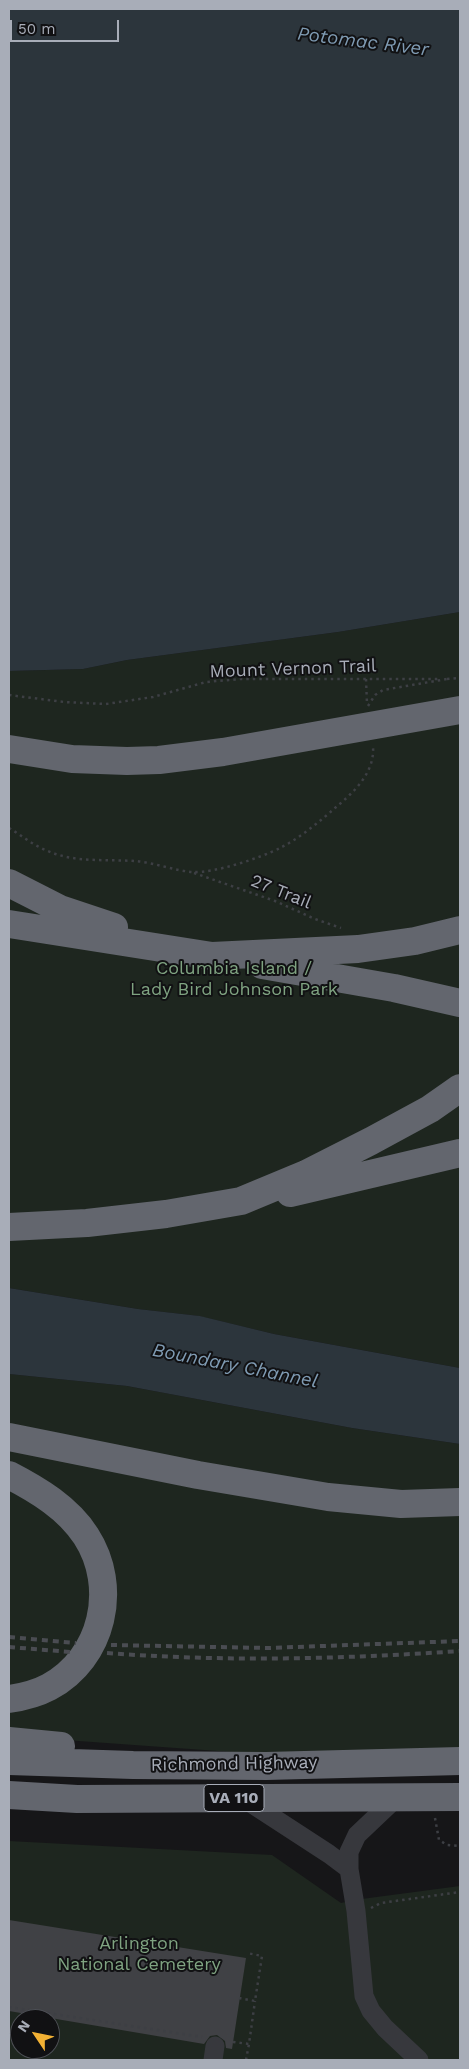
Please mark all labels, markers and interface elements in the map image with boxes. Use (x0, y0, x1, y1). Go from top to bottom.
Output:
scale bar (12, 10, 121, 42)
text: 50 m (18, 20, 55, 38)
water label: Potomac River (296, 23, 430, 61)
street label: Mount Vernon Trail (209, 655, 377, 683)
street label: 27 Trail (247, 870, 315, 914)
park label: Columbia Island / Lady Bird Johnson Park (130, 958, 338, 1001)
water label: Boundary Channel (150, 1339, 320, 1393)
street label: Richmond Highway (150, 1752, 318, 1776)
road number: VA 110 (204, 1785, 264, 1812)
park label: Arlington National Cemetery (57, 1933, 221, 1976)
north arrow (10, 2009, 60, 2059)
text: N (14, 2017, 33, 2035)

